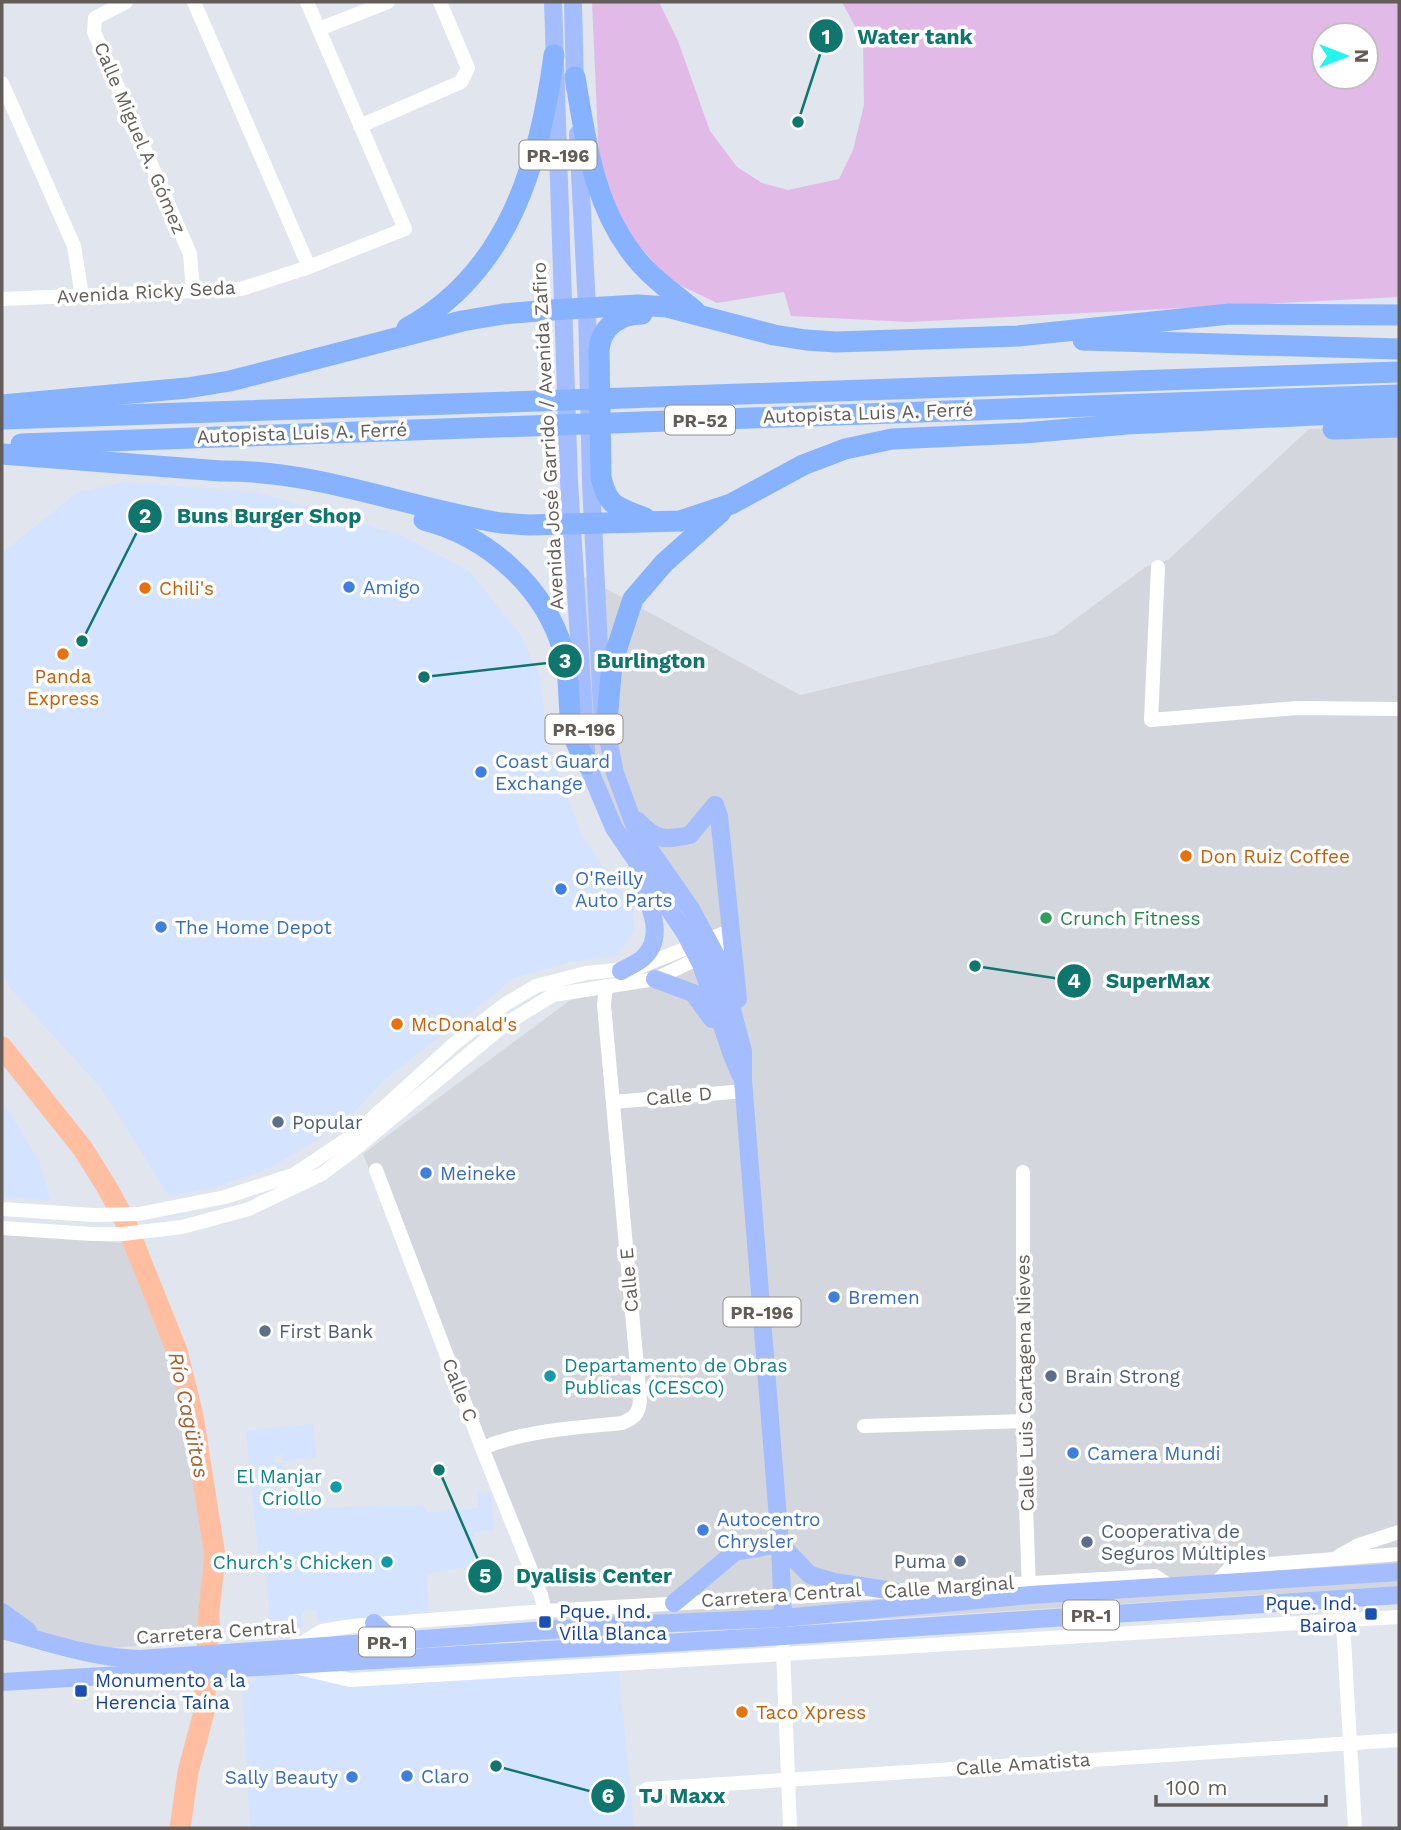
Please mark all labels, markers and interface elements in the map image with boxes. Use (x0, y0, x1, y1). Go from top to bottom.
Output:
callout: Water tank (809, 15, 987, 57)
north arrow (1310, 21, 1380, 91)
text: 1 (821, 24, 831, 49)
text: Water tank (857, 24, 974, 49)
street label: Calle Miguel A. Gómez (89, 38, 191, 238)
text: N (1350, 49, 1373, 63)
road number: PR-196 (520, 140, 596, 170)
street label: Avenida José Garrido / Avenida Zafiro (527, 261, 569, 611)
street label: Avenida Ricky Seda (56, 276, 236, 308)
street label: Autopista Luis A. Ferré (762, 398, 974, 428)
road number: PR-52 (665, 406, 735, 434)
street label: Autopista Luis A. Ferré (196, 418, 408, 448)
callout: Buns Burger Shop (127, 495, 375, 537)
text: 2 (139, 503, 151, 528)
text: Buns Burger Shop (177, 503, 361, 528)
place label: Amigo (363, 576, 420, 599)
place label: Chili's (159, 577, 214, 600)
marker: Amigo (341, 579, 357, 595)
marker: Chili's (137, 580, 153, 596)
callout: Burlington (548, 640, 720, 682)
marker: Panda Express (55, 646, 71, 662)
text: 3 (559, 648, 571, 673)
text: Burlington (597, 648, 705, 673)
place label: Panda Express (27, 665, 99, 710)
road number: PR-196 (546, 714, 622, 744)
place label: Coast Guard Exchange (495, 750, 610, 795)
marker: Coast Guard Exchange (473, 764, 489, 780)
place label: Don Ruiz Coffee (1200, 845, 1350, 868)
marker: Don Ruiz Coffee (1178, 848, 1194, 864)
place label: O'Reilly Auto Parts (575, 867, 672, 912)
marker: O'Reilly Auto Parts (553, 881, 569, 897)
place label: Crunch Fitness (1060, 907, 1201, 930)
marker: Crunch Fitness (1038, 910, 1054, 926)
place label: The Home Depot (175, 916, 332, 939)
marker: The Home Depot (153, 919, 169, 935)
callout: SuperMax (1057, 960, 1224, 1002)
text: 4 (1067, 968, 1081, 993)
text: SuperMax (1106, 968, 1211, 993)
place label: McDonald's (411, 1013, 517, 1036)
marker: McDonald's (389, 1016, 405, 1032)
street label: Calle D (645, 1082, 713, 1110)
place label: Popular (292, 1111, 363, 1134)
marker: Popular (270, 1114, 286, 1130)
place label: Meineke (440, 1162, 516, 1185)
marker: Meineke (418, 1165, 434, 1181)
street label: Calle E (615, 1247, 643, 1313)
street label: Calle Luis Cartagena Nieves (1011, 1254, 1039, 1512)
place label: Bremen (848, 1286, 920, 1309)
marker: Bremen (826, 1289, 842, 1305)
road number: PR-196 (724, 1297, 800, 1326)
place label: First Bank (279, 1320, 373, 1343)
marker: First Bank (257, 1323, 273, 1339)
water label: Río Cagüitas (163, 1350, 215, 1481)
place label: Departamento de Obras Publicas (CESCO) (564, 1354, 787, 1399)
street label: Calle C (437, 1355, 483, 1425)
place label: Brain Strong (1065, 1365, 1181, 1388)
marker: Departamento de Obras Publicas (CESCO) (542, 1368, 558, 1384)
marker: Brain Strong (1043, 1368, 1059, 1384)
place label: Camera Mundi (1087, 1442, 1221, 1465)
marker: Camera Mundi (1065, 1445, 1081, 1461)
place label: El Manjar Criollo (236, 1465, 322, 1510)
marker: El Manjar Criollo (328, 1479, 344, 1495)
place label: Autocentro Chrysler (717, 1508, 821, 1553)
place label: Cooperativa de Seguros Múltiples (1101, 1520, 1266, 1565)
marker: Autocentro Chrysler (695, 1522, 711, 1538)
marker: Cooperativa de Seguros Múltiples (1079, 1534, 1095, 1550)
place label: Puma (894, 1550, 946, 1573)
place label: Church's Chicken (213, 1551, 373, 1574)
marker: Puma (952, 1553, 968, 1569)
marker: Church's Chicken (379, 1554, 395, 1570)
callout: Dyalisis Center (467, 1555, 686, 1597)
text: 5 (479, 1563, 491, 1588)
text: Dyalisis Center (516, 1563, 672, 1588)
street label: Calle Marginal (883, 1571, 1015, 1603)
street label: Carretera Central (700, 1578, 862, 1612)
place label: Pque. Ind. Bairoa (1265, 1592, 1357, 1637)
place label: Pque. Ind. Villa Blanca (559, 1600, 667, 1645)
road number: PR-1 (1063, 1600, 1119, 1630)
marker: Pque. Ind. Bairoa (1363, 1606, 1379, 1622)
marker: Pque. Ind. Villa Blanca (537, 1614, 553, 1630)
street label: Carretera Central (135, 1615, 297, 1649)
road number: PR-1 (359, 1628, 415, 1657)
place label: Monumento a la Herencia Taína (95, 1669, 246, 1714)
marker: Monumento a la Herencia Taína (73, 1683, 89, 1699)
place label: Taco Xpress (756, 1701, 866, 1724)
marker: Taco Xpress (734, 1704, 750, 1720)
street label: Calle Amatista (955, 1748, 1091, 1780)
scale bar (1156, 1764, 1326, 1808)
place label: Claro (421, 1765, 469, 1788)
place label: Sally Beauty (225, 1766, 338, 1789)
marker: Claro (399, 1768, 415, 1784)
marker: Sally Beauty (344, 1769, 360, 1785)
callout: TJ Maxx (590, 1775, 740, 1817)
text: 100 m (1166, 1775, 1228, 1800)
text: 6 (602, 1783, 615, 1808)
text: TJ Maxx (639, 1783, 726, 1808)

